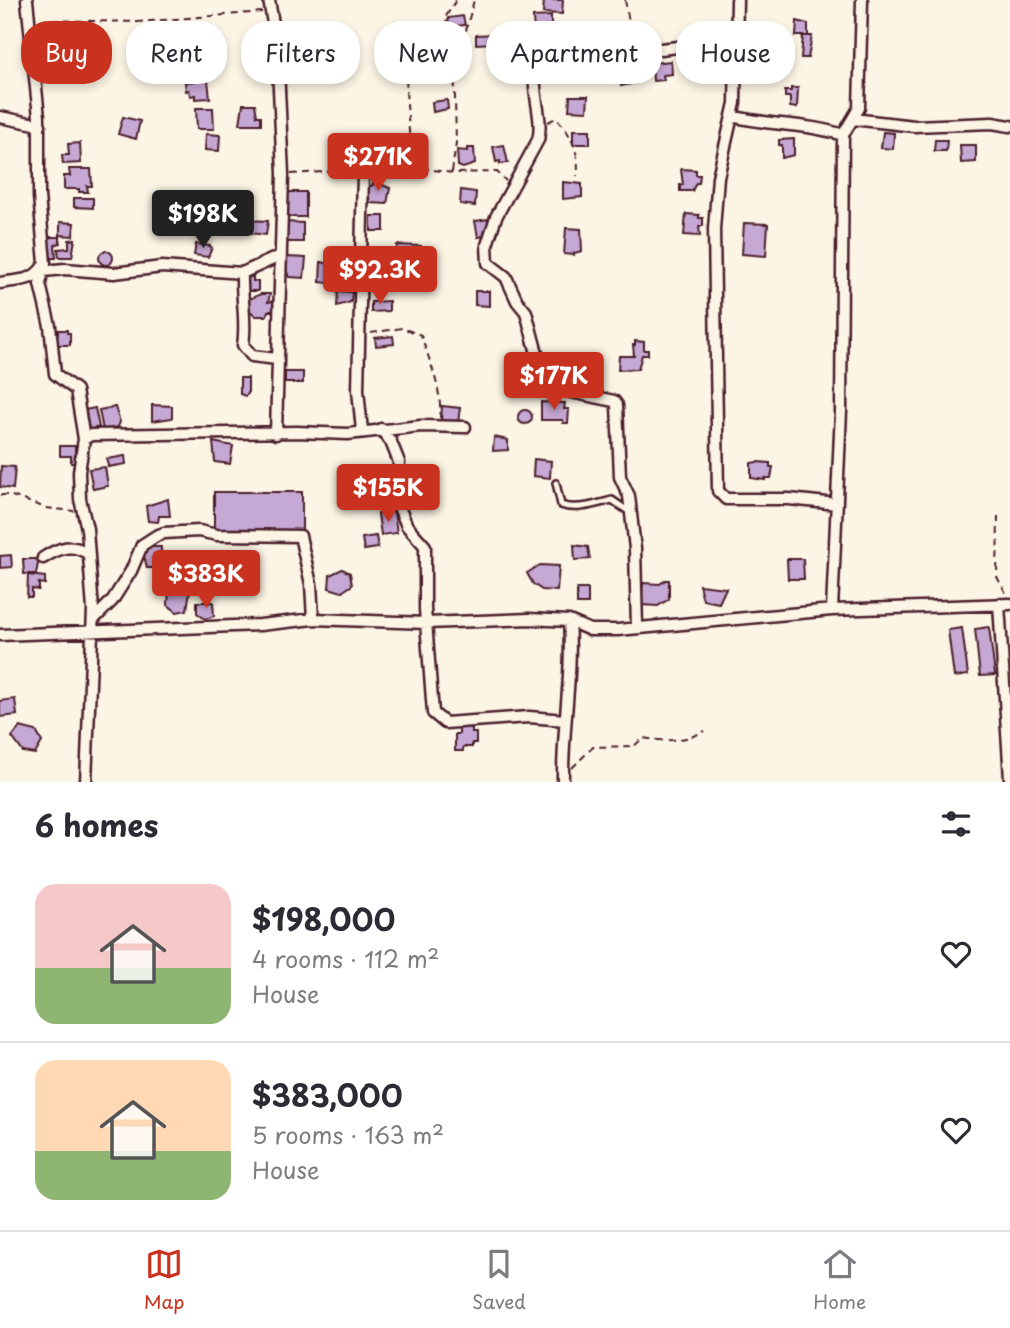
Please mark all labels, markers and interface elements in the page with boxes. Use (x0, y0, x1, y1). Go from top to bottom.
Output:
chip: Buy (21, 21, 112, 84)
chip: Rent (126, 21, 227, 84)
chip: Filters (241, 21, 360, 84)
chip: New (374, 21, 472, 84)
chip: Apartment (486, 21, 662, 84)
chip: House (676, 21, 795, 84)
pin: $271K (329, 134, 427, 193)
text: $271K (344, 138, 412, 173)
pin: $198K (154, 190, 252, 250)
text: $198K (168, 195, 238, 230)
pin: $92.3K (323, 246, 437, 306)
text: $92.3K (339, 251, 421, 286)
pin: $177K (505, 352, 603, 412)
text: $177K (520, 357, 588, 392)
pin: $155K (339, 464, 437, 524)
text: $155K (353, 469, 423, 504)
pin: $383K (157, 550, 255, 610)
text: $383K (168, 555, 244, 590)
text: 6 homes (35, 802, 158, 847)
icon: filters (937, 805, 975, 843)
text: $198,000 (252, 896, 395, 941)
icon: home (91, 912, 175, 996)
icon: heart (937, 935, 975, 973)
text: 4 rooms · 112 m² (252, 941, 439, 976)
text: House (252, 976, 319, 1011)
text: $383,000 (252, 1072, 403, 1117)
icon: home (91, 1088, 175, 1172)
icon: heart (937, 1111, 975, 1149)
text: 5 rooms · 163 m² (252, 1117, 444, 1152)
text: House (252, 1152, 319, 1187)
tab: Map (144, 1245, 184, 1315)
tab: Saved (472, 1245, 526, 1315)
tab: Home (813, 1245, 866, 1315)

